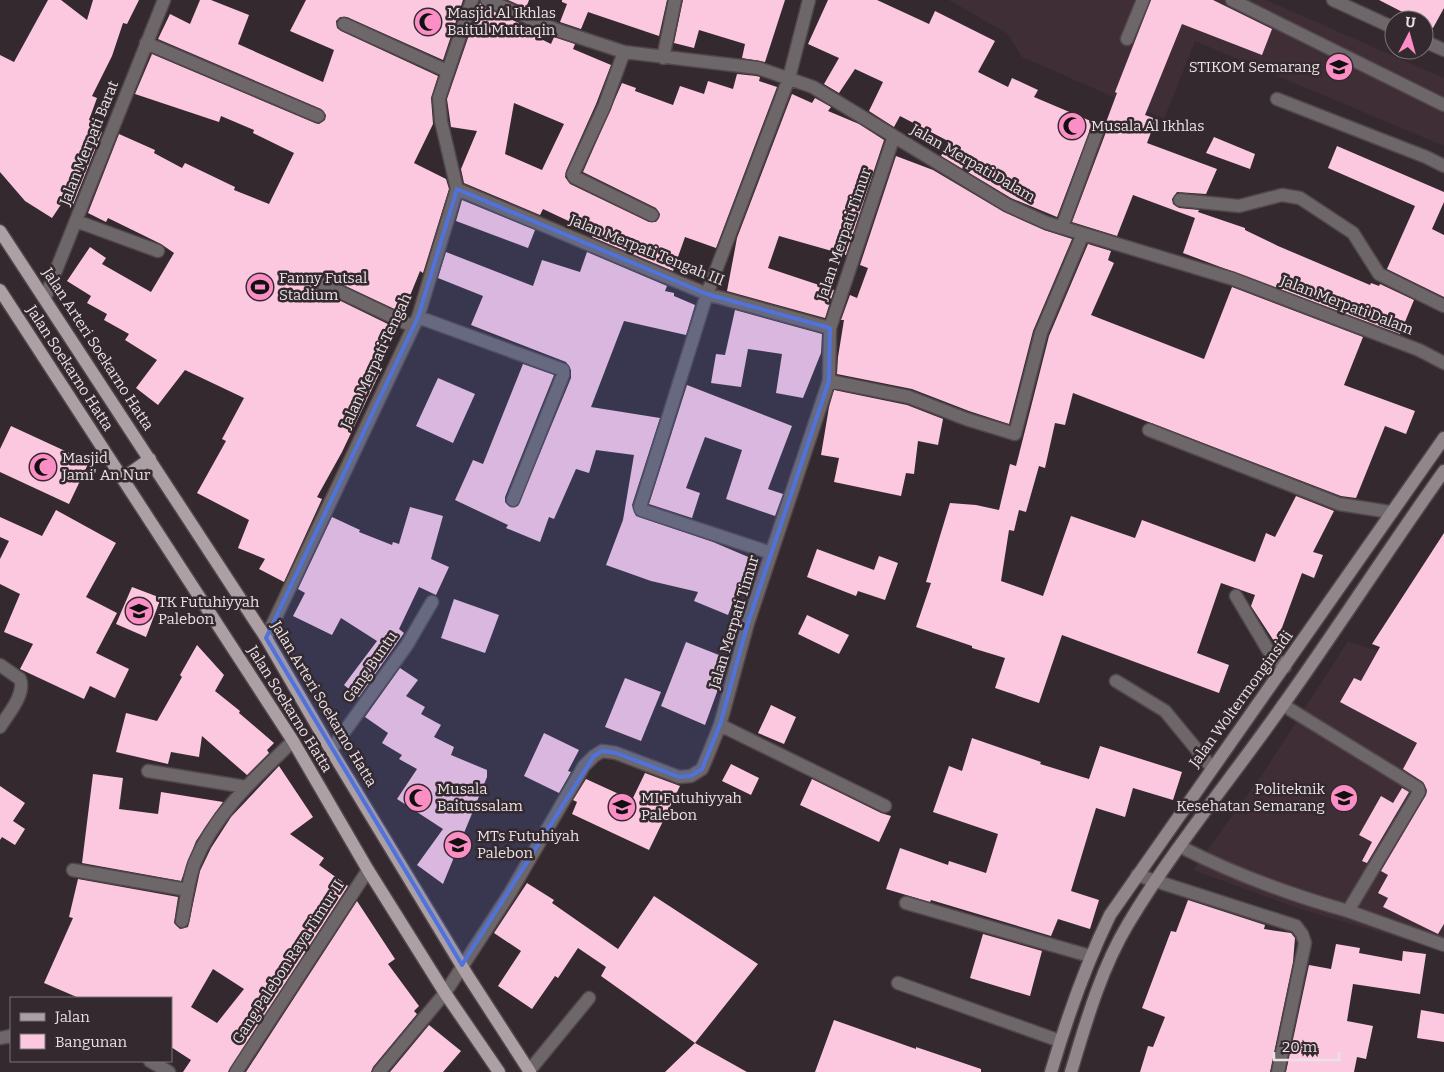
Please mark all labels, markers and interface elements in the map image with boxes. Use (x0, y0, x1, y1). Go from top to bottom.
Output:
place label: Masjid Al Ikhlas Baitul Muttaqin (447, 4, 556, 39)
mosque icon: Masjid Al Ikhlas Baitul Muttaqin (413, 7, 443, 37)
north arrow (1384, 10, 1434, 60)
text: U (1404, 14, 1417, 32)
school or university icon: STIKOM Semarang (1324, 52, 1354, 82)
place label: STIKOM Semarang (1189, 58, 1320, 76)
street label: Jalan Merpati Barat (55, 78, 122, 209)
mosque icon: Musala Al Ikhlas (1057, 111, 1087, 141)
place label: Musala Al Ikhlas (1091, 117, 1204, 135)
street label: Jalan Merpati Dalam (907, 120, 1039, 206)
street label: Jalan Merpati Timur (813, 165, 875, 303)
street label: Jalan Merpati Tengah III (566, 210, 727, 289)
street label: Jalan Arteri Soekarno Hatta (38, 263, 157, 434)
place label: Fanny Futsal Stadium (279, 269, 367, 304)
street label: Jalan Merpati Dalam (1277, 271, 1417, 339)
sports icon: Fanny Futsal Stadium (245, 272, 275, 302)
street label: Jalan Merpati Tengah (336, 290, 415, 432)
street label: Jalan Soekarno Hatta (22, 301, 117, 434)
place label: Masjid Jami' An Nur (61, 449, 151, 484)
mosque icon: Masjid Jami' An Nur (28, 452, 58, 482)
street label: Jalan Merpati Timur (705, 553, 763, 692)
place label: TK Futuhiyyah Palebon (158, 593, 260, 628)
school or university icon: TK Futuhiyyah Palebon (124, 596, 154, 626)
street label: Jalan Arteri Soekarno Hatta (267, 617, 381, 790)
street label: Jalan Woltermonginsidi (1185, 627, 1297, 772)
street label: Gang Buntu (339, 628, 401, 706)
street label: Jalan Soekarno Hatta (243, 641, 336, 776)
place label: Musala Baitussalam (437, 780, 524, 815)
place label: Politeknik Kesehatan Semarang (1176, 780, 1325, 815)
mosque icon: Musala Baitussalam (403, 783, 433, 813)
school or university icon: Politeknik Kesehatan Semarang (1329, 783, 1359, 813)
place label: MI Futuhiyyah Palebon (641, 789, 743, 824)
school or university icon: MI Futuhiyyah Palebon (607, 792, 637, 822)
place label: MTs Futuhiyah Palebon (477, 827, 580, 862)
school or university icon: MTs Futuhiyah Palebon (443, 830, 473, 860)
street label: Gang Palebon Raya Timur II (228, 877, 348, 1047)
legend (10, 997, 172, 1062)
text: Jalan (54, 1008, 90, 1026)
scale bar (1274, 1030, 1339, 1062)
text: Bangunan (55, 1033, 127, 1051)
text: 20 m (1282, 1038, 1318, 1056)

